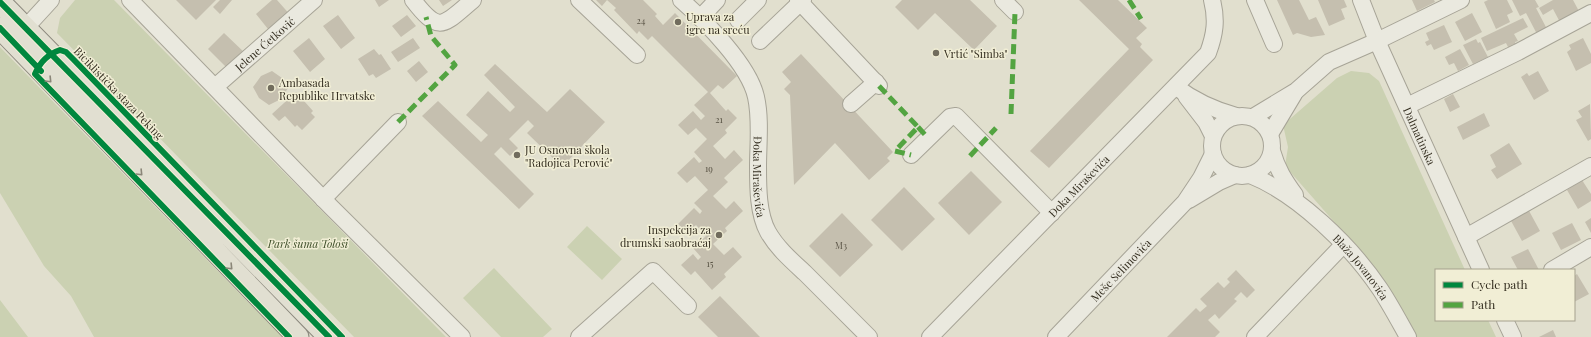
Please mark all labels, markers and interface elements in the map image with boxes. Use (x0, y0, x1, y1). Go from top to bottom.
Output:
place label: Uprava za igre na sreću (686, 9, 750, 37)
street label: Jelene Ćetković (231, 13, 298, 75)
house number: 24 (637, 14, 646, 26)
marker: Uprava za igre na sreću (673, 17, 683, 27)
street label: Biciklistička staza Peking (71, 44, 167, 143)
place label: Vrtić "Simba" (943, 46, 1007, 61)
marker: Vrtić "Simba" (931, 48, 941, 58)
one-way arrow (45, 75, 52, 83)
place label: Ambasada Republike Hrvatske (278, 75, 376, 103)
marker: Ambasada Republike Hrvatske (266, 83, 276, 93)
street label: Dalmatinska (1400, 104, 1440, 167)
house number: 21 (715, 113, 723, 125)
street label: Đoka Miraševića (750, 136, 770, 219)
place label: JU Osnovna škola "Radojica Perović" (524, 142, 613, 170)
marker: JU Osnovna škola "Radojica Perović" (512, 150, 522, 160)
street label: Đoka Miraševića (1045, 151, 1112, 220)
house number: 19 (705, 162, 713, 174)
one-way arrow (135, 168, 143, 176)
place label: Inspekcija za drumski saobraćaj (620, 222, 712, 250)
marker: Inspekcija za drumski saobraćaj (714, 230, 724, 240)
street label: Blaža Jovanovića (1330, 230, 1393, 303)
street label: Meše Selimovića (1087, 235, 1154, 304)
park label: Park šuma Tološi (267, 236, 349, 251)
house number: M3 (835, 239, 847, 251)
house number: 15 (707, 257, 714, 269)
one-way arrow (225, 262, 233, 270)
legend (1435, 269, 1575, 321)
text: Cycle path (1471, 276, 1528, 292)
text: Path (1471, 296, 1495, 312)

